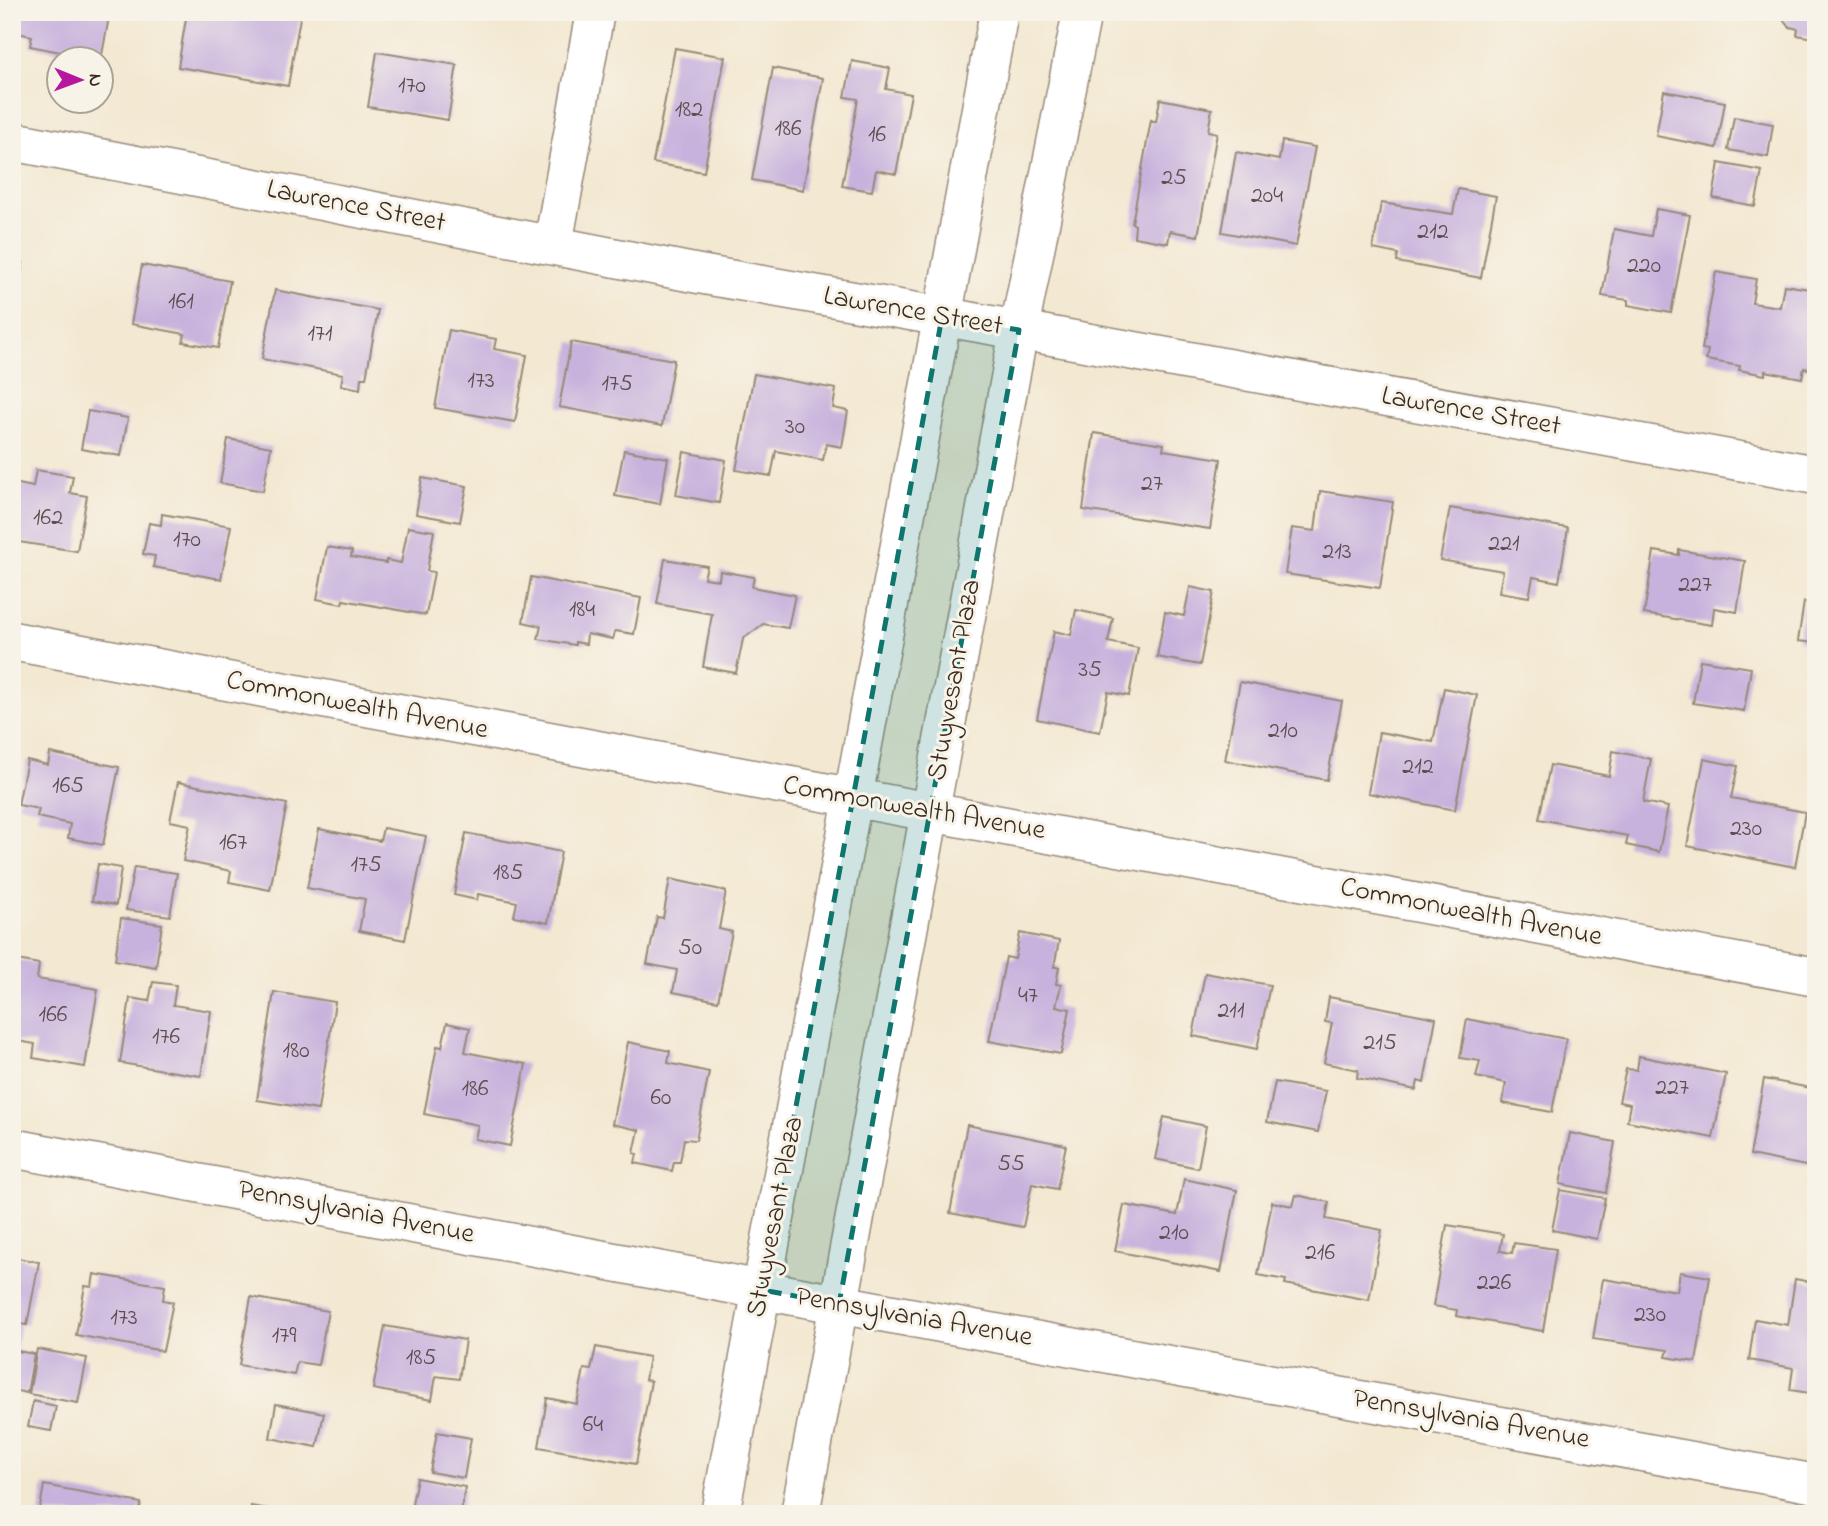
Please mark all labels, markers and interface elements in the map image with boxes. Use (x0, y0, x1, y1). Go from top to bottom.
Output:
north arrow (46, 46, 116, 116)
house number: 170 (398, 69, 426, 104)
text: N (81, 74, 108, 87)
house number: 182 (675, 93, 703, 128)
house number: 186 (774, 112, 802, 147)
house number: 16 (868, 118, 887, 153)
house number: 25 (1161, 161, 1187, 196)
street label: Lawrence Street (263, 170, 449, 244)
house number: 204 (1251, 179, 1283, 214)
house number: 212 (1417, 215, 1449, 250)
house number: 220 (1627, 249, 1661, 284)
street label: Lawrence Street (820, 276, 1006, 348)
house number: 161 (168, 285, 194, 320)
house number: 171 (307, 317, 333, 352)
house number: 173 (467, 364, 495, 399)
house number: 175 (601, 367, 633, 402)
street label: Lawrence Street (1378, 376, 1564, 448)
house number: 30 (785, 410, 805, 445)
house number: 27 (1141, 467, 1163, 502)
house number: 162 (33, 501, 63, 536)
house number: 170 (173, 523, 201, 558)
house number: 221 (1488, 527, 1520, 562)
house number: 213 (1322, 535, 1352, 570)
house number: 227 (1678, 568, 1712, 603)
street label: Stuyvesant Plaza (917, 576, 993, 784)
house number: 184 (569, 593, 595, 628)
house number: 35 (1078, 653, 1102, 688)
street label: Commonwealth Avenue (223, 661, 492, 752)
house number: 210 (1268, 714, 1298, 749)
house number: 212 (1402, 750, 1434, 785)
street label: Commonwealth Avenue (779, 766, 1049, 852)
house number: 165 (52, 769, 84, 804)
house number: 230 (1730, 812, 1762, 847)
house number: 167 (219, 826, 247, 861)
house number: 175 (350, 848, 382, 883)
house number: 185 (493, 856, 523, 891)
street label: Commonwealth Avenue (1337, 868, 1606, 959)
house number: 50 (678, 931, 702, 966)
house number: 47 (1018, 979, 1038, 1014)
house number: 211 (1217, 994, 1245, 1029)
house number: 166 (39, 998, 68, 1033)
house number: 176 (152, 1020, 180, 1055)
house number: 215 (1363, 1026, 1397, 1061)
house number: 180 (283, 1034, 310, 1069)
house number: 227 (1655, 1071, 1689, 1106)
house number: 186 (461, 1072, 489, 1107)
house number: 60 (651, 1081, 671, 1116)
street label: Stuyvesant Plaza (736, 1113, 816, 1321)
house number: 55 (997, 1147, 1025, 1182)
street label: Pennsylvania Avenue (234, 1170, 478, 1256)
house number: 210 (1159, 1216, 1189, 1251)
house number: 216 (1305, 1236, 1335, 1271)
house number: 226 (1477, 1266, 1512, 1301)
street label: Pennsylvania Avenue (792, 1277, 1036, 1359)
house number: 230 (1634, 1298, 1666, 1333)
house number: 173 (110, 1301, 138, 1336)
house number: 179 (272, 1319, 297, 1354)
house number: 185 (406, 1341, 436, 1376)
street label: Pennsylvania Avenue (1349, 1379, 1593, 1461)
house number: 64 (583, 1408, 603, 1443)

